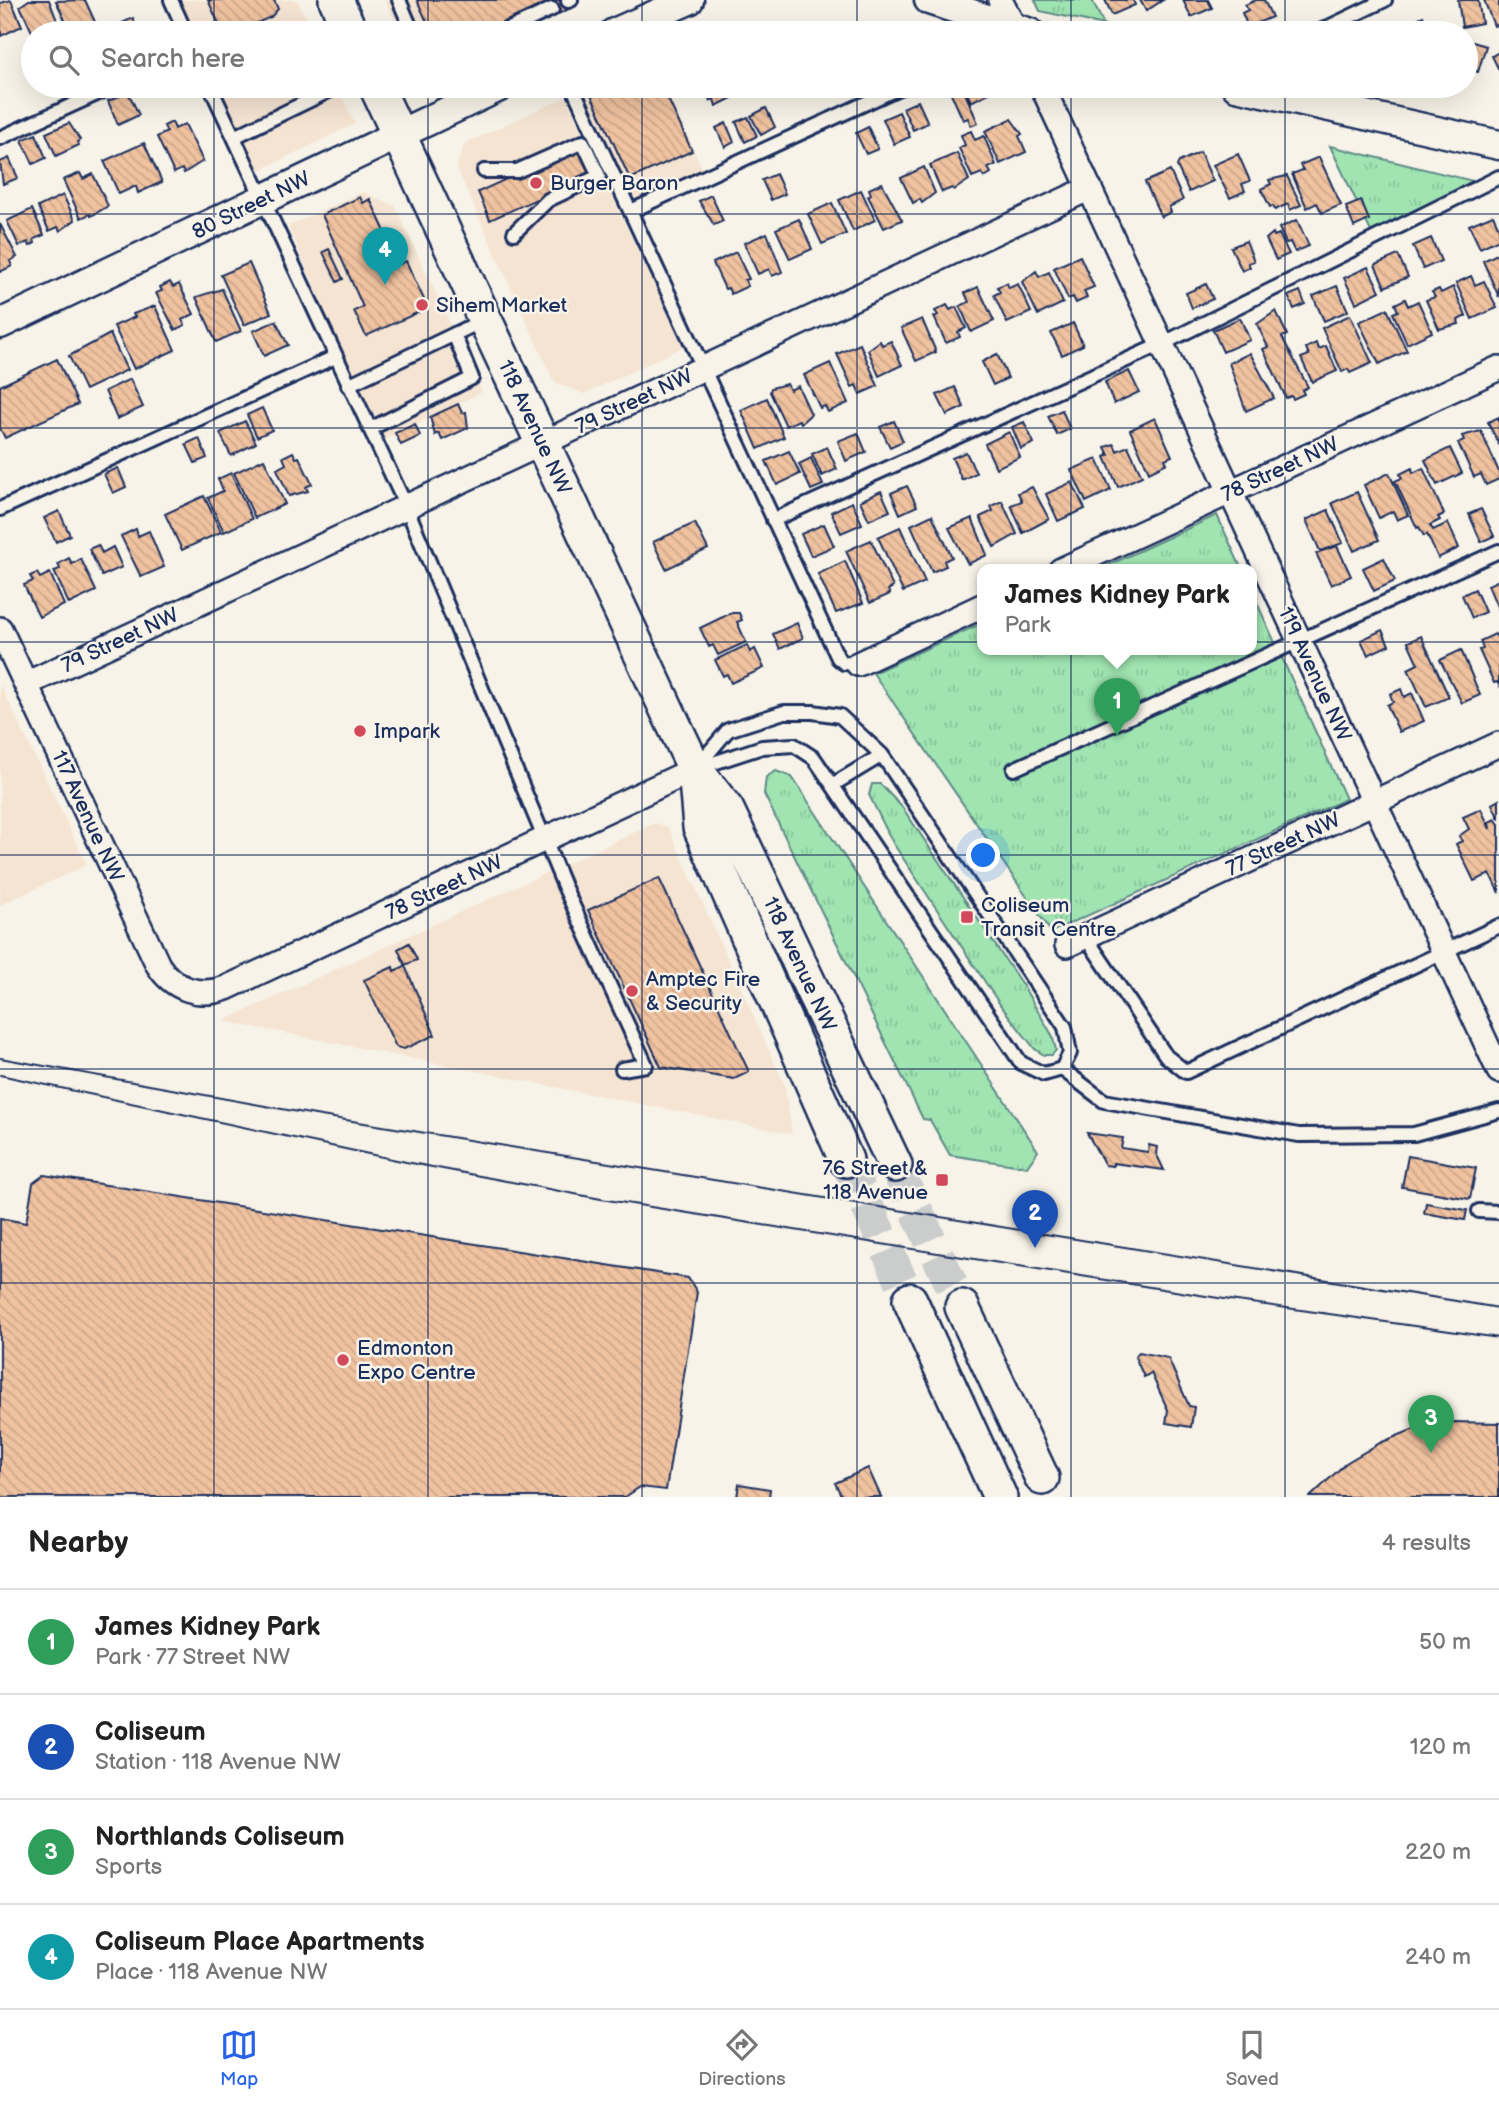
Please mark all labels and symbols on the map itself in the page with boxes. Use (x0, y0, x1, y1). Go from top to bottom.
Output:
street label: 80 Street NW (188, 166, 314, 245)
place label: Burger Baron (550, 171, 678, 196)
marker: Burger Baron (528, 175, 544, 191)
pin: 4 (362, 227, 408, 285)
place label: Sihem Market (436, 293, 568, 318)
marker: Sihem Market (414, 297, 430, 313)
street label: 118 Avenue NW (492, 356, 577, 498)
street label: 79 Street NW (572, 363, 697, 439)
street label: 78 Street NW (1218, 431, 1343, 507)
street label: 79 Street NW (58, 602, 183, 678)
street label: 119 Avenue NW (1273, 603, 1357, 745)
pin: 1 (1094, 678, 1140, 736)
place label: Impark (374, 719, 441, 744)
marker: Impark (352, 723, 368, 739)
street label: 117 Avenue NW (46, 746, 129, 886)
street label: 77 Street NW (1222, 807, 1344, 882)
your location (966, 838, 1000, 872)
street label: 78 Street NW (382, 849, 507, 925)
street label: 118 Avenue NW (757, 893, 842, 1035)
place label: Coliseum Transit Centre (981, 893, 1116, 942)
marker: Coliseum Transit Centre (959, 909, 975, 925)
place label: Amptec Fire & Security (646, 967, 760, 1016)
marker: Amptec Fire & Security (624, 983, 640, 999)
place label: 76 Street & 118 Avenue (822, 1156, 928, 1205)
marker: 76 Street & 118 Avenue (934, 1172, 950, 1188)
pin: 2 (1012, 1190, 1058, 1248)
place label: Edmonton Expo Centre (357, 1336, 476, 1385)
marker: Edmonton Expo Centre (335, 1352, 351, 1368)
pin: 3 (1408, 1395, 1454, 1453)

